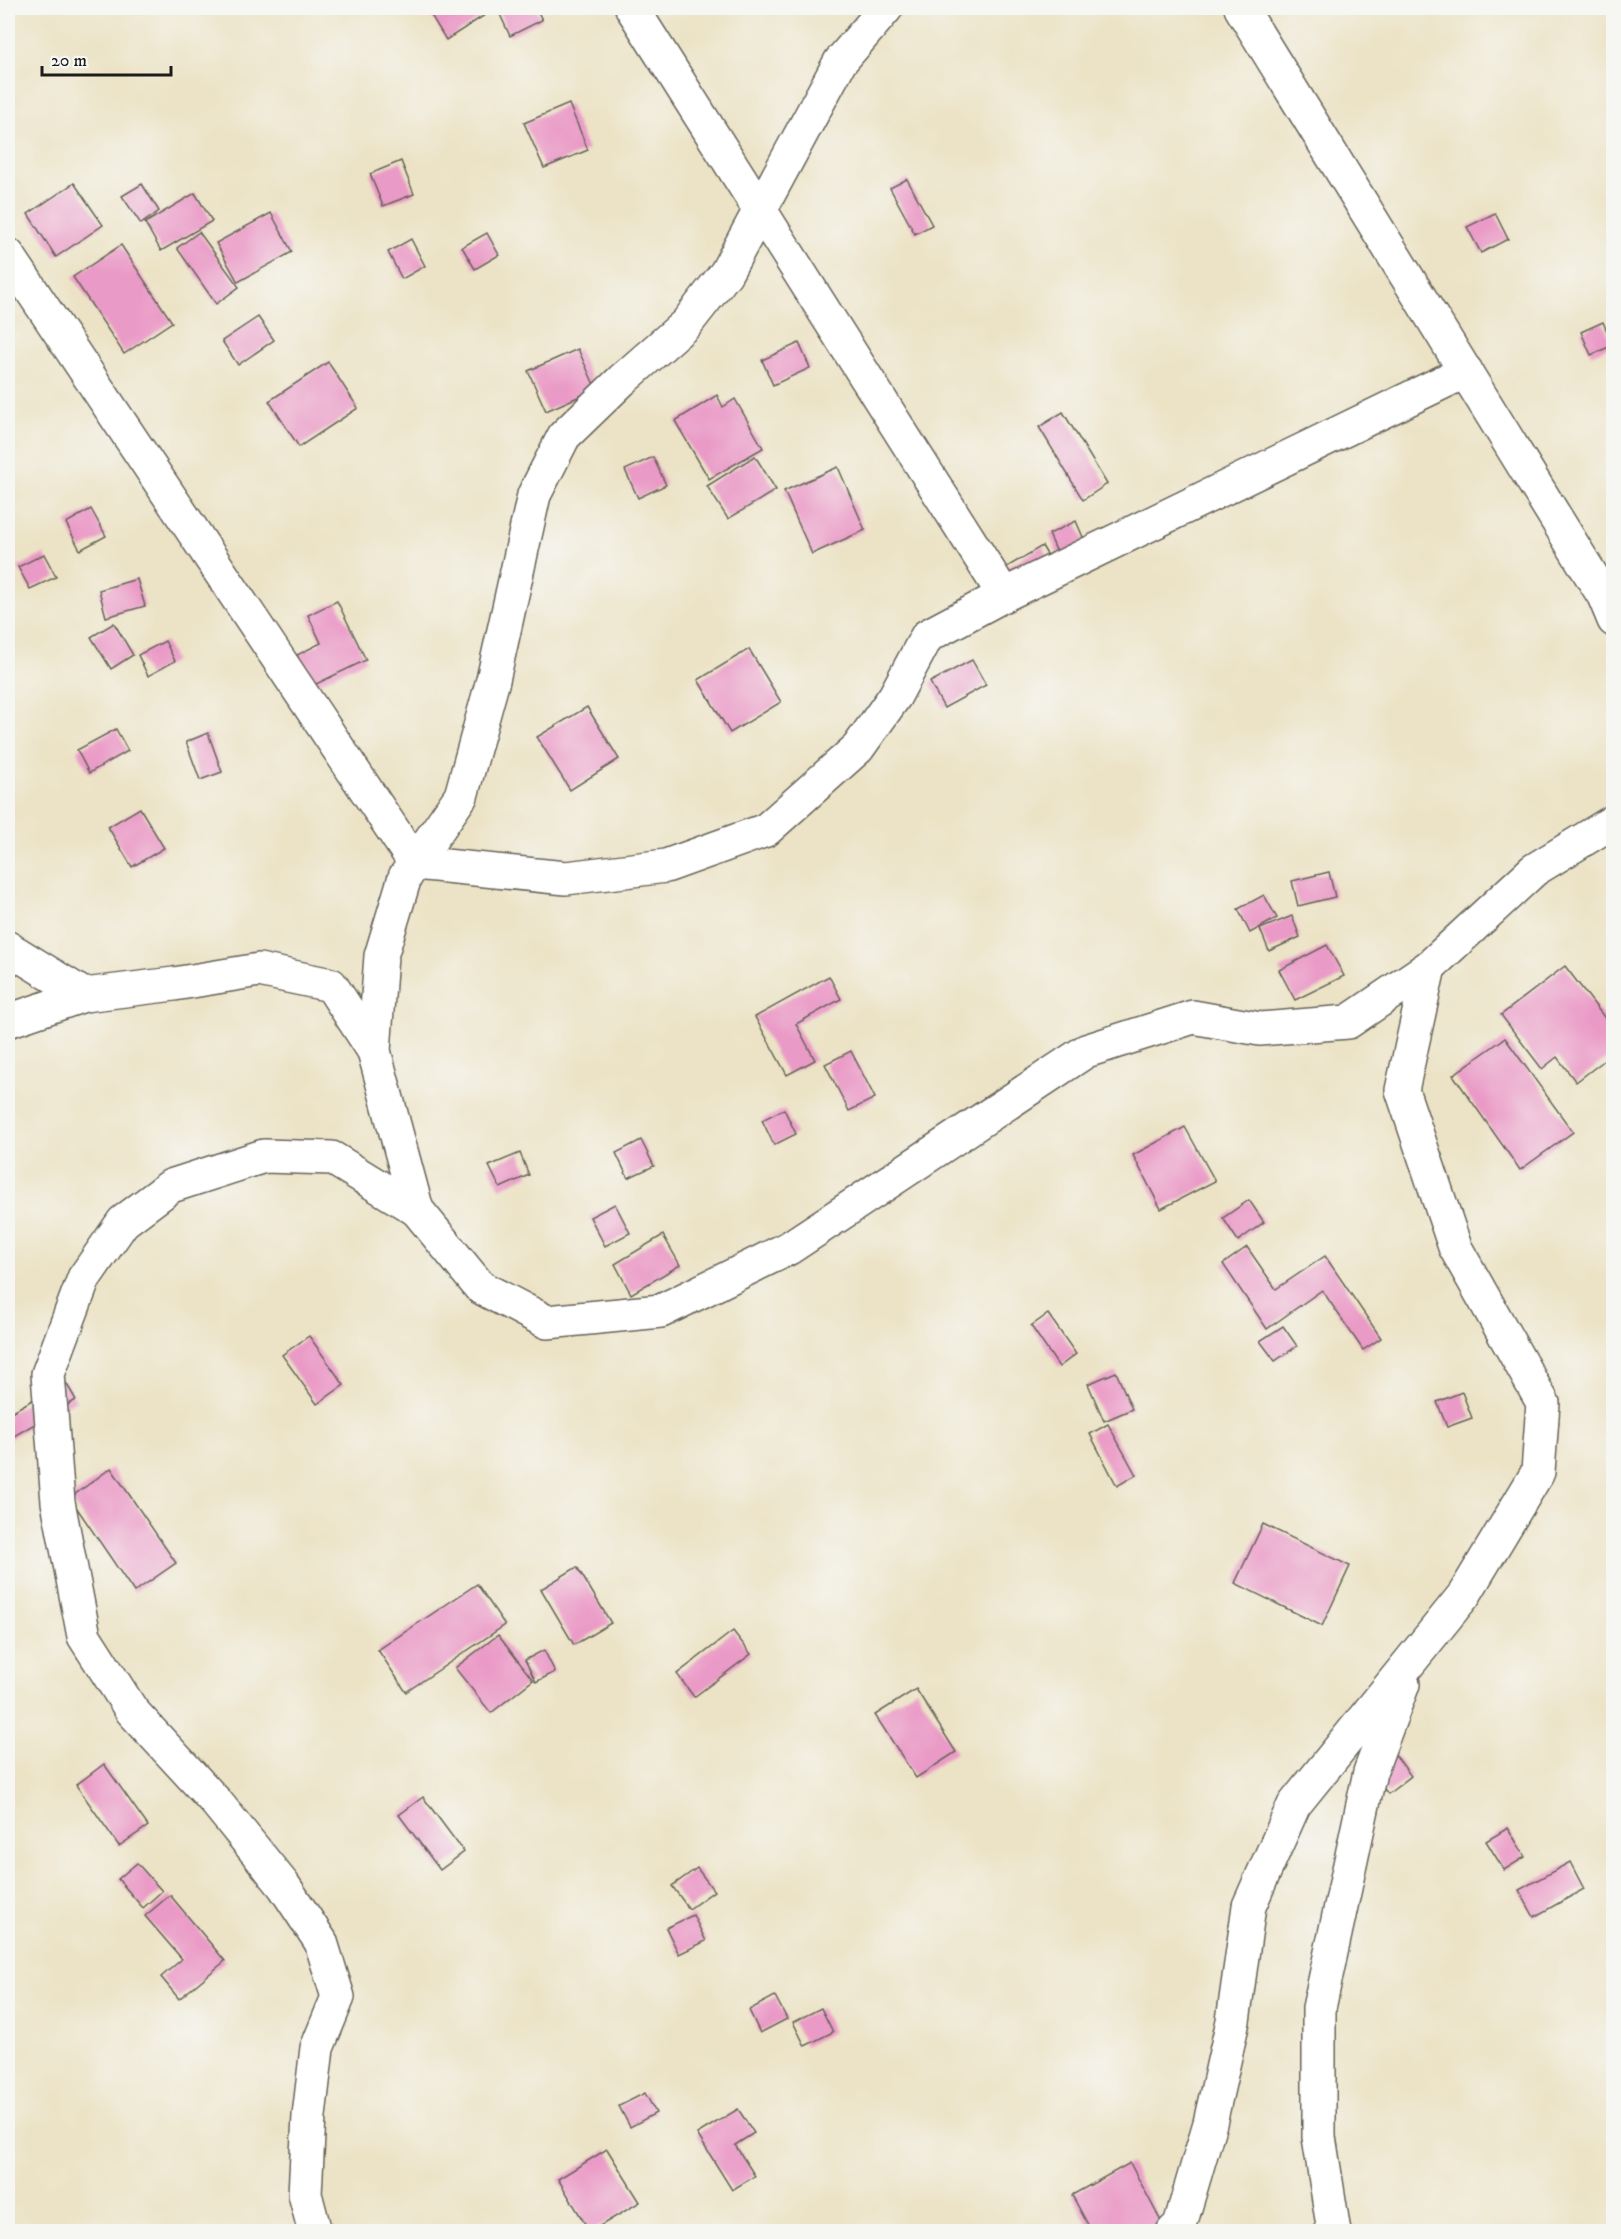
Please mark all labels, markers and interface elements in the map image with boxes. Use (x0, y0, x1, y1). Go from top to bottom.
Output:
scale bar (42, 39, 171, 77)
text: 20 m (51, 50, 87, 72)

